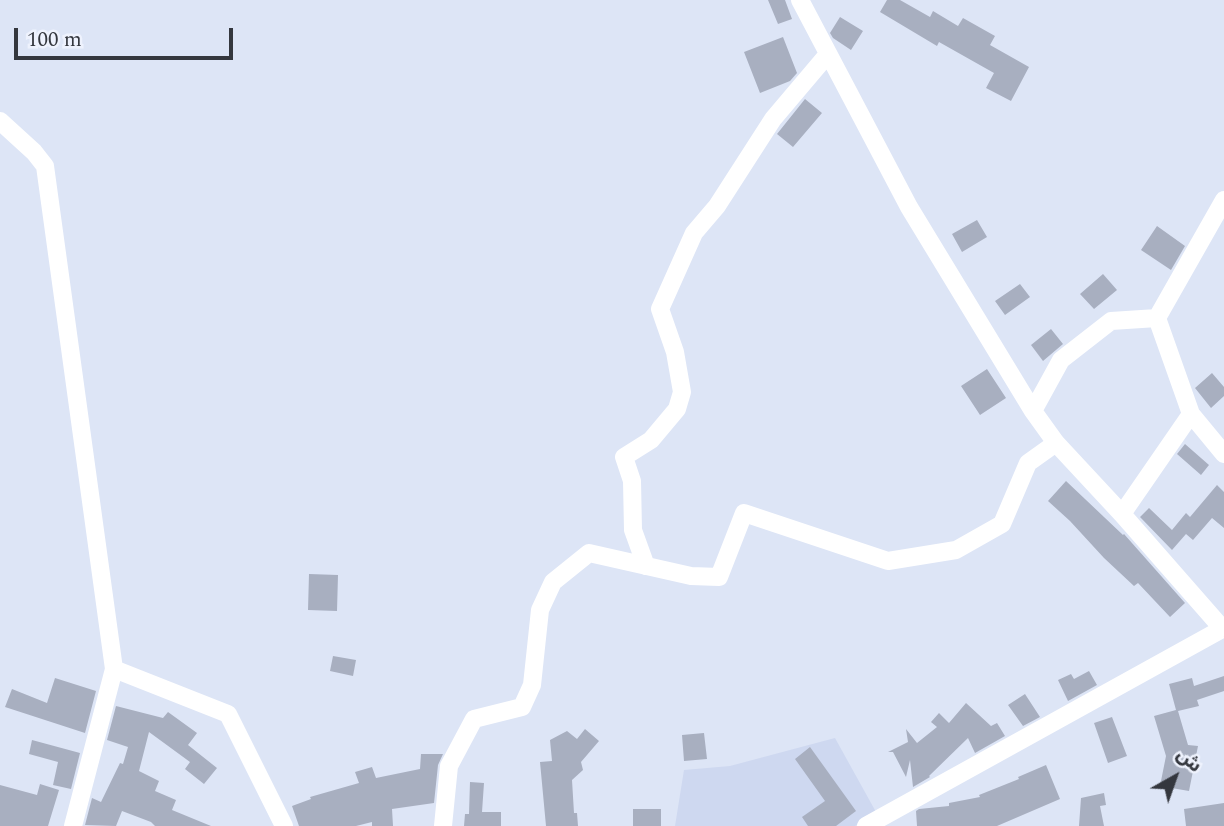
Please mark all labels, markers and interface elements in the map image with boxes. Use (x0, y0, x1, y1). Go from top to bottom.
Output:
scale bar (18, 14, 236, 58)
text: 100 m (27, 24, 82, 56)
text: ش (1170, 741, 1208, 780)
north arrow (1140, 742, 1210, 812)

